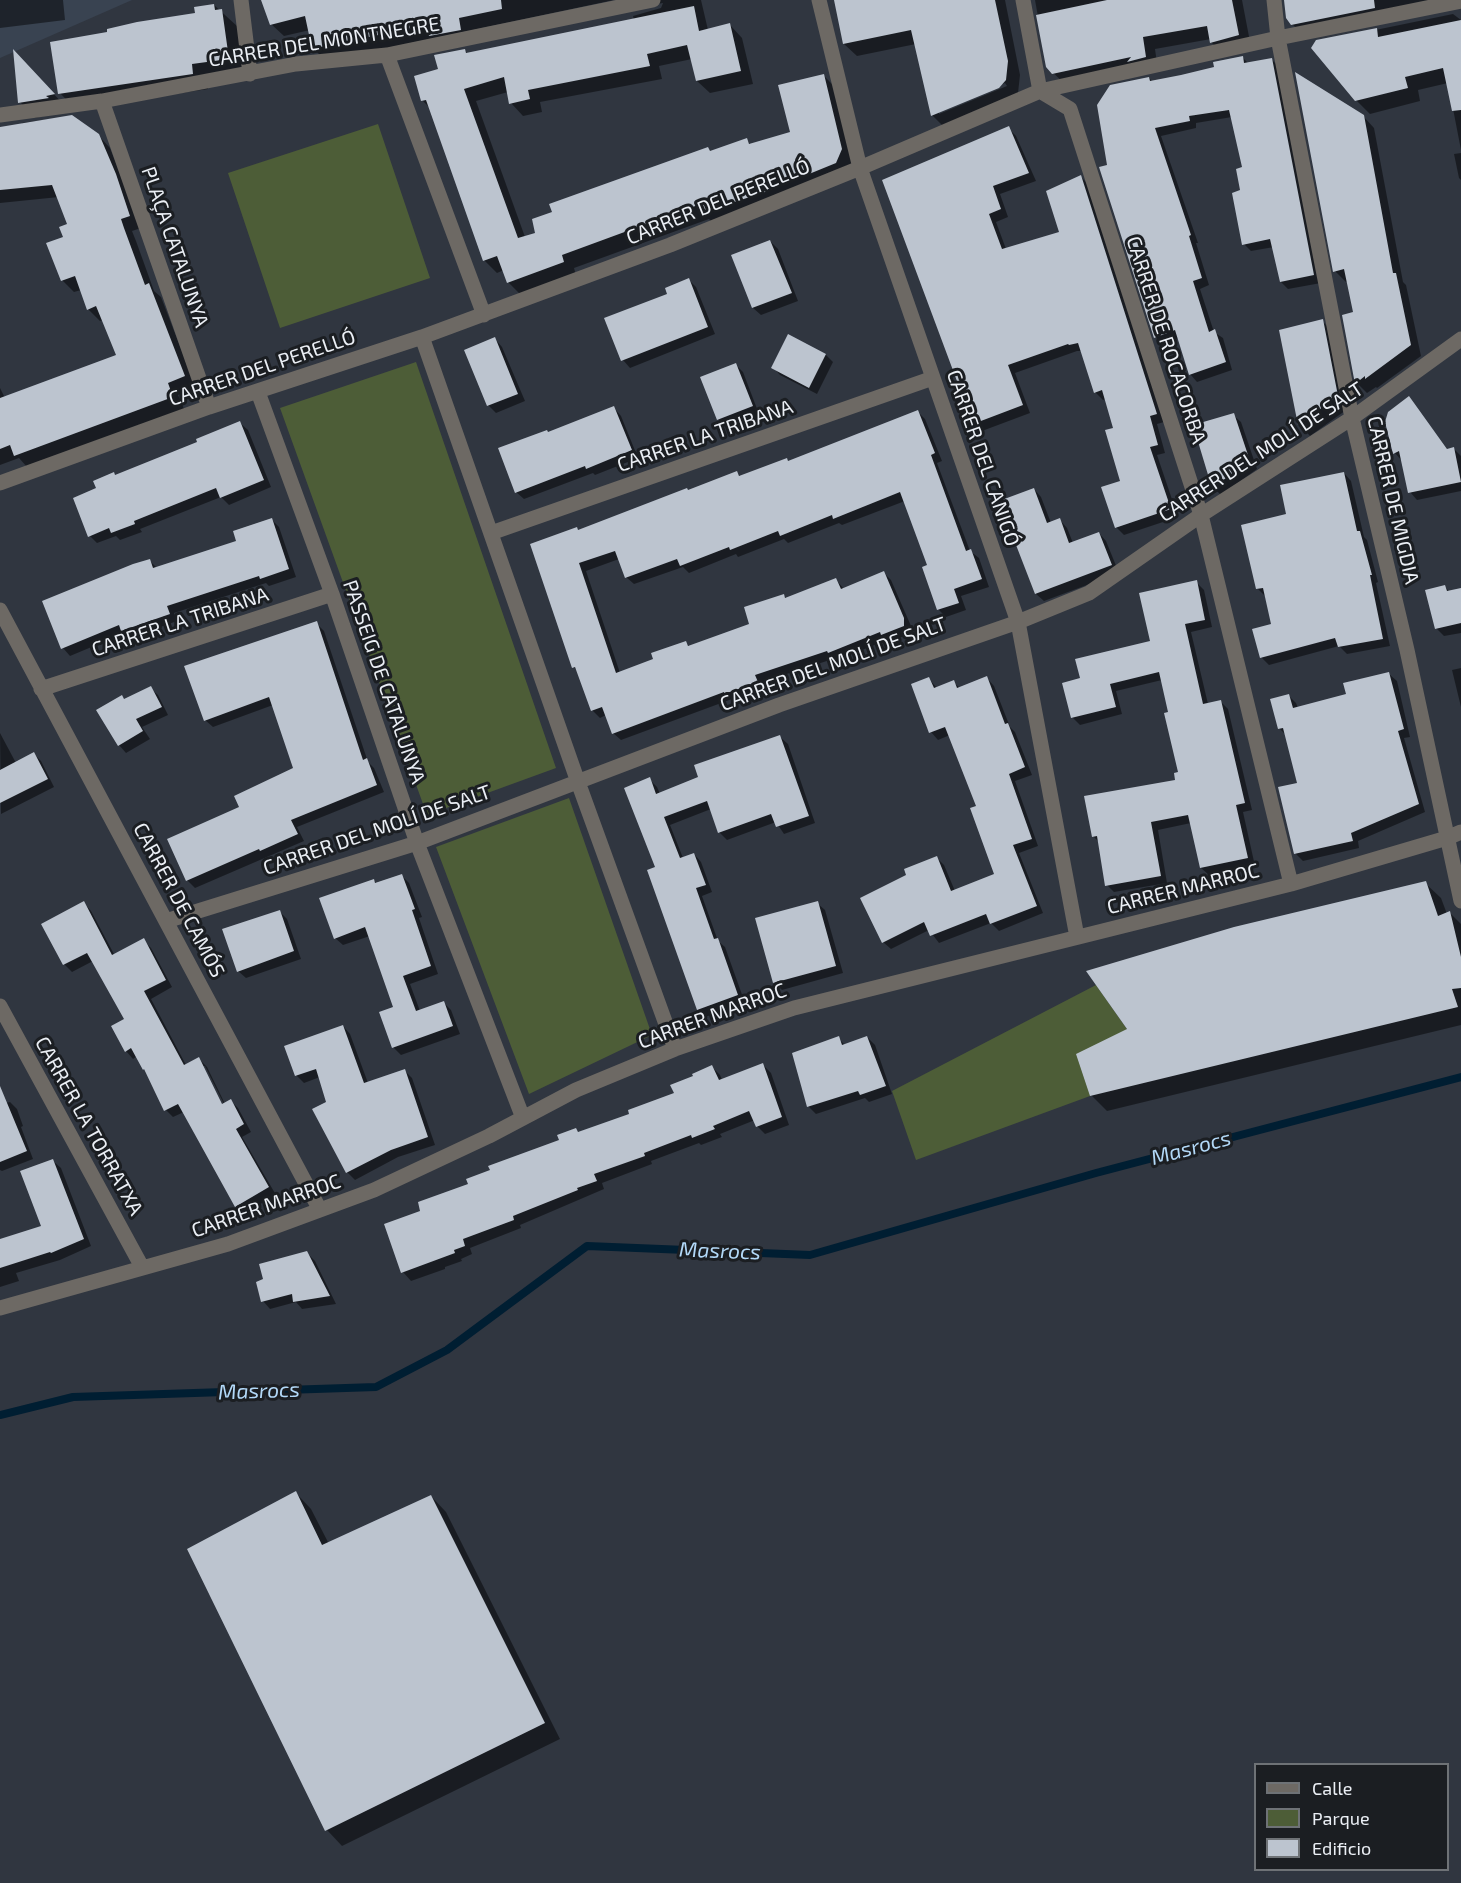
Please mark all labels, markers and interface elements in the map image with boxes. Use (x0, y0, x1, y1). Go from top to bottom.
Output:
street label: CARRER DEL MONTNEGRE (207, 12, 441, 72)
street label: CARRER DEL PERELLÓ (623, 154, 813, 250)
street label: PLAÇA CATALUNYA (136, 163, 214, 331)
street label: CARRER DE ROCACORBA (1121, 233, 1211, 447)
street label: CARRER DEL PERELLÓ (165, 325, 359, 411)
street label: CARRER DEL CANIGÓ (942, 367, 1024, 549)
street label: CARRER DEL MOLÍ DE SALT (1154, 377, 1368, 527)
street label: CARRER LA TRIBANA (614, 395, 796, 477)
street label: CARRER DE MIGDIA (1362, 414, 1424, 586)
street label: PASSEIG DE CATALUNYA (338, 577, 430, 787)
street label: CARRER LA TRIBANA (89, 582, 271, 662)
street label: CARRER DEL MOLÍ DE SALT (717, 612, 949, 716)
street label: CARRER DEL MOLÍ DE SALT (260, 780, 494, 880)
street label: CARRER DE CAMÓS (128, 819, 230, 981)
street label: CARRER MARROC (1104, 858, 1262, 920)
street label: CARRER MARROC (635, 978, 789, 1054)
street label: CARRER LA TORRATXA (30, 1032, 148, 1220)
water label: Masrocs (1148, 1125, 1234, 1171)
street label: CARRER MARROC (188, 1169, 344, 1243)
water label: Masrocs (679, 1237, 761, 1265)
water label: Masrocs (218, 1377, 300, 1405)
legend (1254, 1763, 1449, 1871)
text: Calle (1312, 1777, 1353, 1799)
text: Parque (1312, 1807, 1370, 1829)
text: Edificio (1312, 1837, 1371, 1859)

